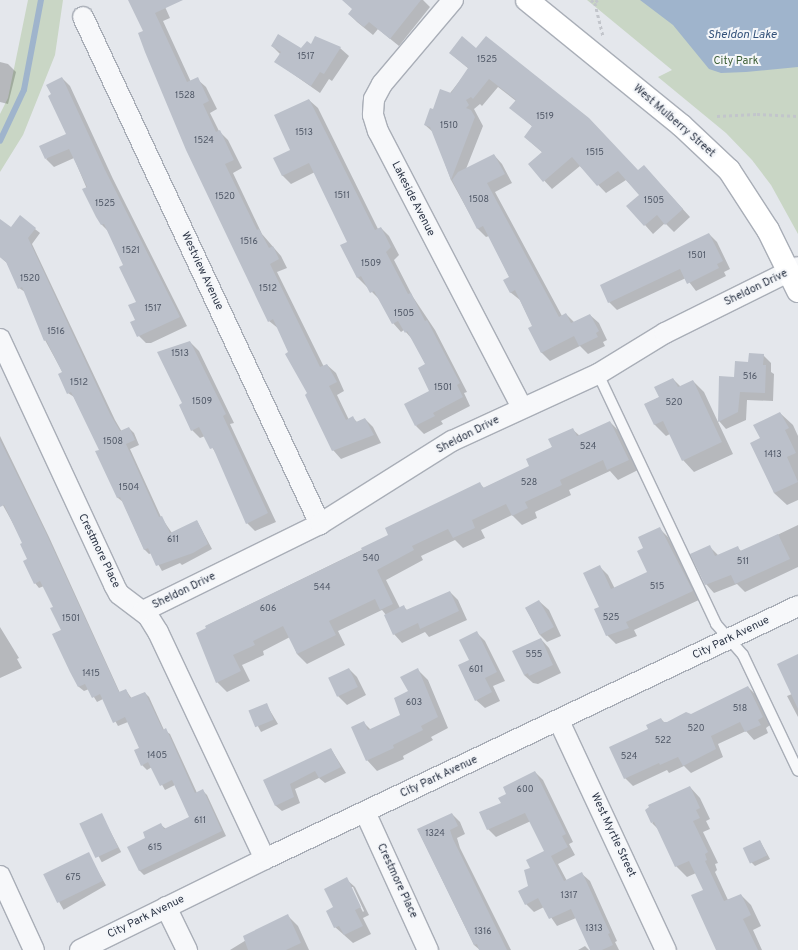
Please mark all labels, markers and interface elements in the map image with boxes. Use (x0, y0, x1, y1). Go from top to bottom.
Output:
water label: Sheldon Lake (707, 29, 777, 43)
house number: 1517 (298, 52, 314, 62)
park label: City Park (714, 54, 758, 68)
house number: 1525 (477, 55, 497, 65)
street label: West Mulberry Street (630, 82, 718, 160)
house number: 1528 (175, 91, 195, 101)
house number: 1519 (536, 112, 554, 122)
house number: 1510 (440, 121, 458, 131)
house number: 1513 (295, 128, 313, 138)
house number: 1524 (194, 136, 214, 146)
house number: 1515 (586, 148, 604, 158)
street label: Lakeside Avenue (388, 159, 438, 239)
house number: 1511 (334, 191, 350, 201)
house number: 1520 (215, 192, 235, 202)
house number: 1508 (469, 195, 489, 205)
house number: 1505 (644, 196, 664, 206)
house number: 1525 (95, 199, 115, 209)
street label: Westview Avenue (178, 230, 226, 312)
house number: 1516 (240, 237, 258, 247)
house number: 1521 (122, 246, 140, 256)
house number: 1501 (688, 251, 706, 261)
house number: 1509 (361, 259, 381, 269)
street label: Sheldon Drive (722, 267, 790, 309)
house number: 1520 (20, 274, 40, 284)
house number: 1512 (259, 284, 277, 294)
house number: 1517 (145, 304, 161, 314)
house number: 1505 (394, 309, 414, 319)
house number: 1516 (47, 327, 65, 337)
house number: 1513 (171, 349, 189, 359)
house number: 516 (743, 372, 757, 382)
house number: 1512 (70, 378, 88, 388)
house number: 1501 (434, 383, 452, 393)
house number: 1509 (192, 397, 212, 407)
house number: 520 (666, 398, 682, 408)
street label: Sheldon Drive (434, 413, 502, 457)
house number: 1508 (103, 437, 123, 447)
house number: 524 (580, 442, 596, 452)
house number: 1413 (764, 450, 782, 460)
house number: 528 (521, 478, 537, 488)
house number: 1504 (119, 483, 139, 493)
street label: Crestmore Place (75, 512, 123, 590)
house number: 611 (167, 535, 179, 545)
house number: 540 (362, 554, 380, 564)
house number: 511 (737, 557, 749, 567)
street label: Sheldon Drive (150, 570, 218, 612)
house number: 515 (650, 582, 664, 592)
house number: 544 (314, 583, 330, 593)
house number: 606 (260, 604, 276, 614)
house number: 525 (603, 613, 619, 623)
house number: 1501 (62, 614, 80, 624)
street label: City Park Avenue (690, 614, 772, 662)
house number: 555 (526, 650, 542, 660)
house number: 601 (469, 665, 483, 675)
house number: 1415 (82, 669, 100, 679)
house number: 603 (406, 698, 422, 708)
house number: 518 (733, 704, 747, 714)
house number: 520 (688, 724, 704, 734)
house number: 522 (655, 736, 671, 746)
house number: 1405 (147, 751, 167, 761)
house number: 524 (621, 752, 637, 762)
street label: City Park Avenue (398, 753, 480, 801)
house number: 600 (517, 785, 533, 795)
street label: West Myrtle Street (588, 791, 638, 879)
house number: 611 (194, 816, 206, 826)
house number: 1324 (425, 829, 445, 839)
street label: Crestmore Place (374, 841, 420, 921)
house number: 615 (148, 843, 162, 853)
house number: 675 (65, 873, 81, 883)
house number: 1317 (561, 891, 577, 901)
street label: City Park Avenue (105, 893, 187, 941)
house number: 1313 (585, 924, 603, 934)
house number: 1316 (474, 927, 492, 937)

